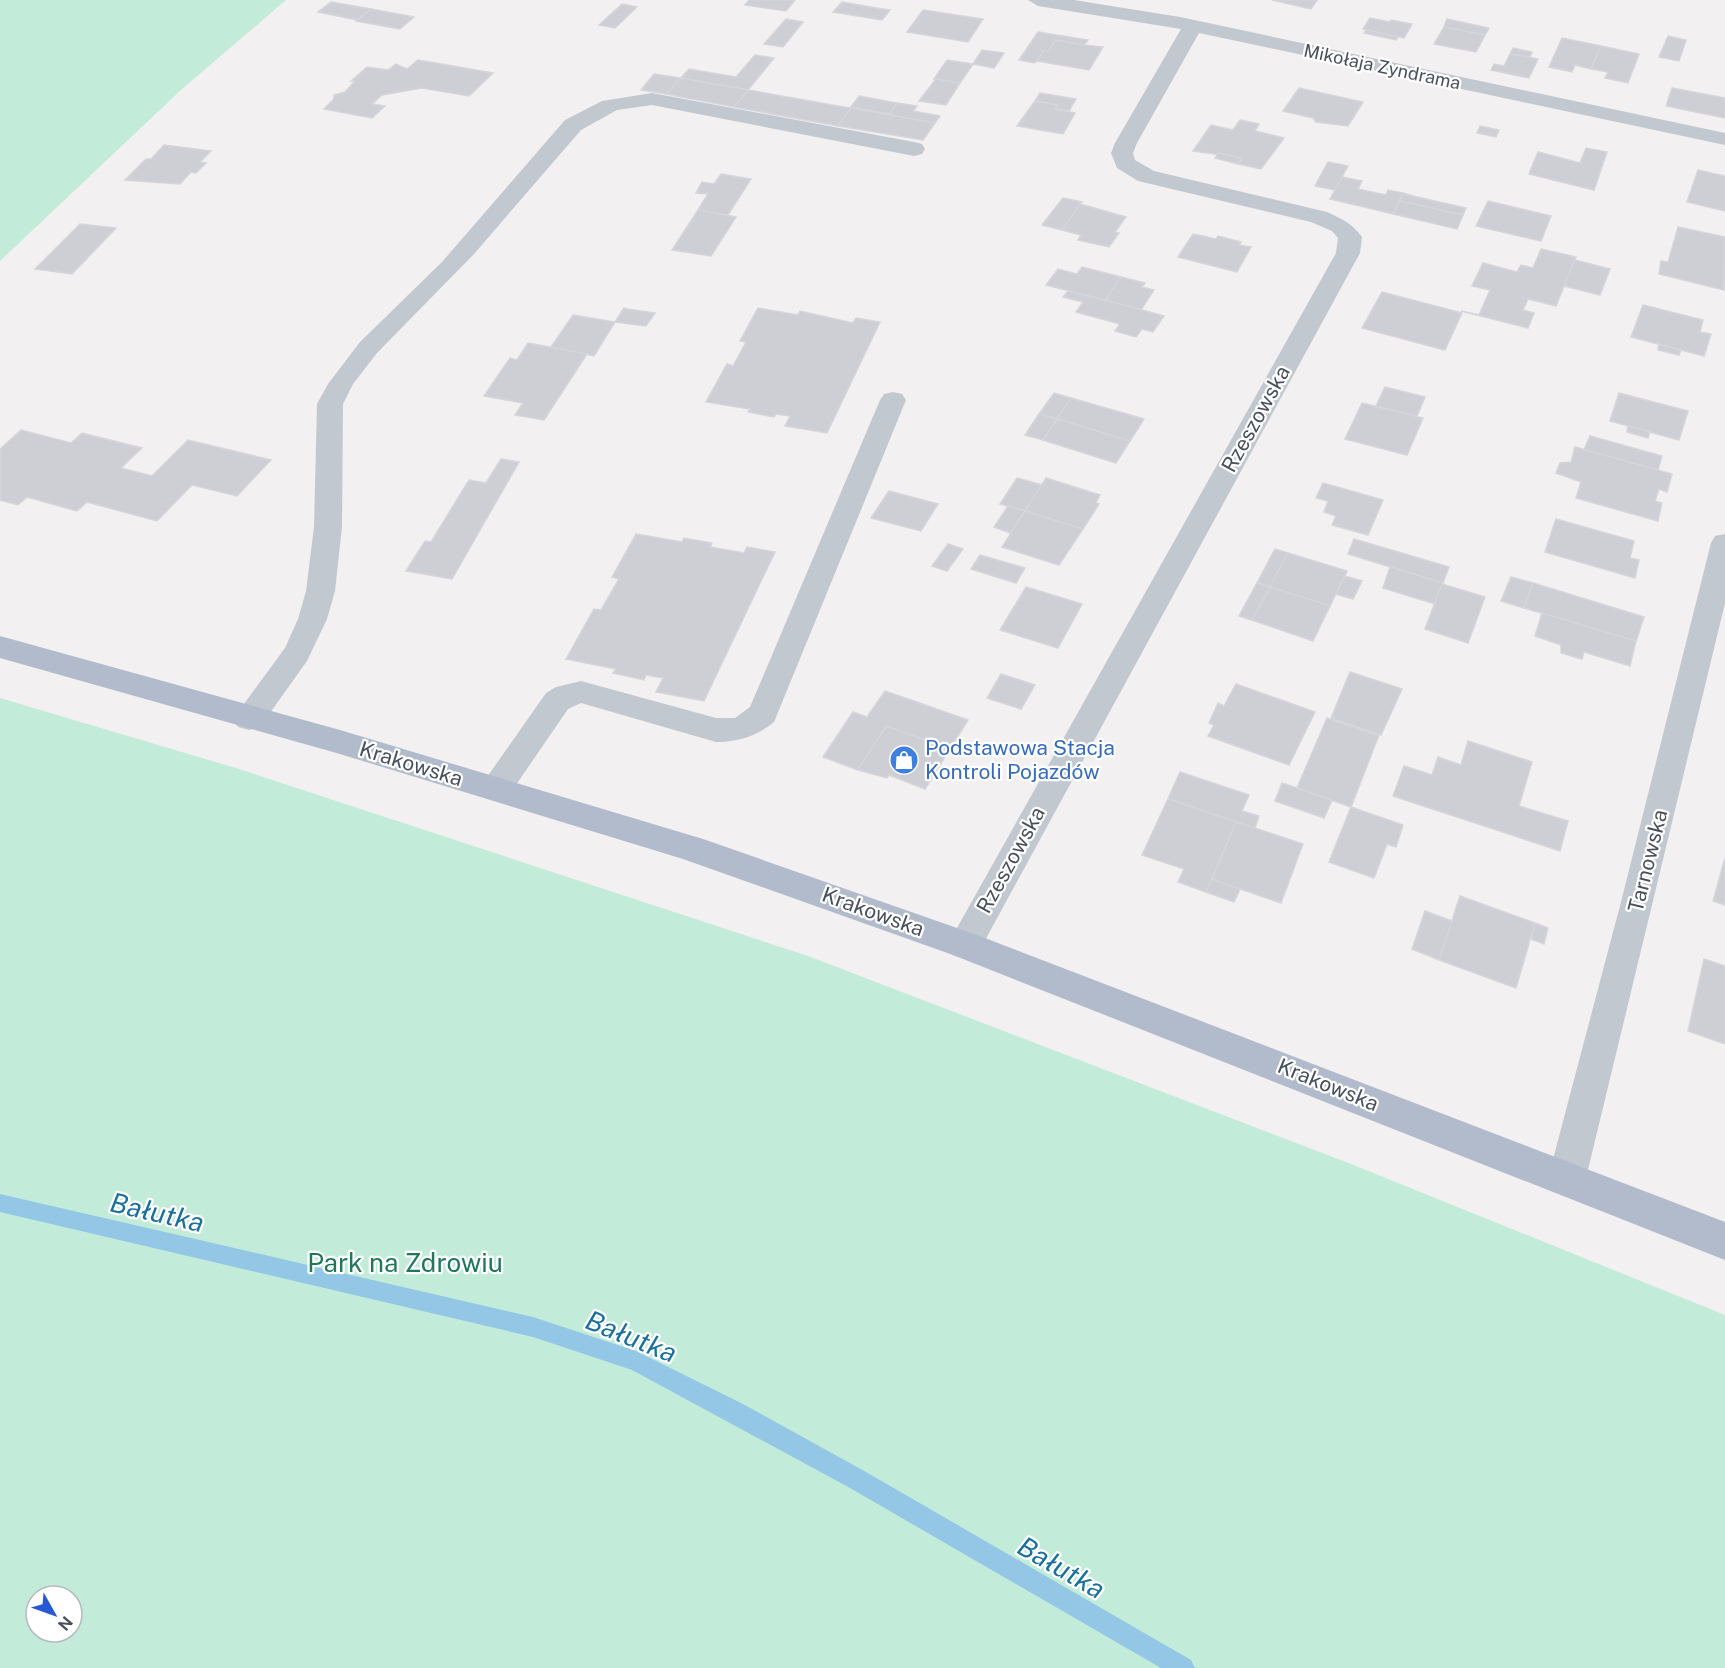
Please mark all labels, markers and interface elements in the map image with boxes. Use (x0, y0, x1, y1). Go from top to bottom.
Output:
street label: Mikołaja Zyndrama (1302, 40, 1462, 93)
street label: Rzeszowska (1216, 361, 1295, 476)
place label: Podstawowa Stacja Kontroli Pojazdów (925, 735, 1115, 784)
street label: Krakowska (356, 736, 466, 791)
shop icon: Podstawowa Stacja Kontroli Pojazdów (888, 744, 920, 776)
street label: Rzeszowska (971, 802, 1050, 917)
street label: Tarnowska (1623, 807, 1672, 915)
street label: Krakowska (819, 882, 928, 942)
street label: Krakowska (1274, 1053, 1382, 1116)
water label: Bałutka (107, 1186, 207, 1238)
park label: Park na Zdrowiu (307, 1247, 503, 1278)
water label: Bałutka (581, 1303, 682, 1369)
water label: Bałutka (1012, 1529, 1111, 1605)
north arrow (24, 1584, 84, 1644)
text: N (54, 1612, 76, 1634)

